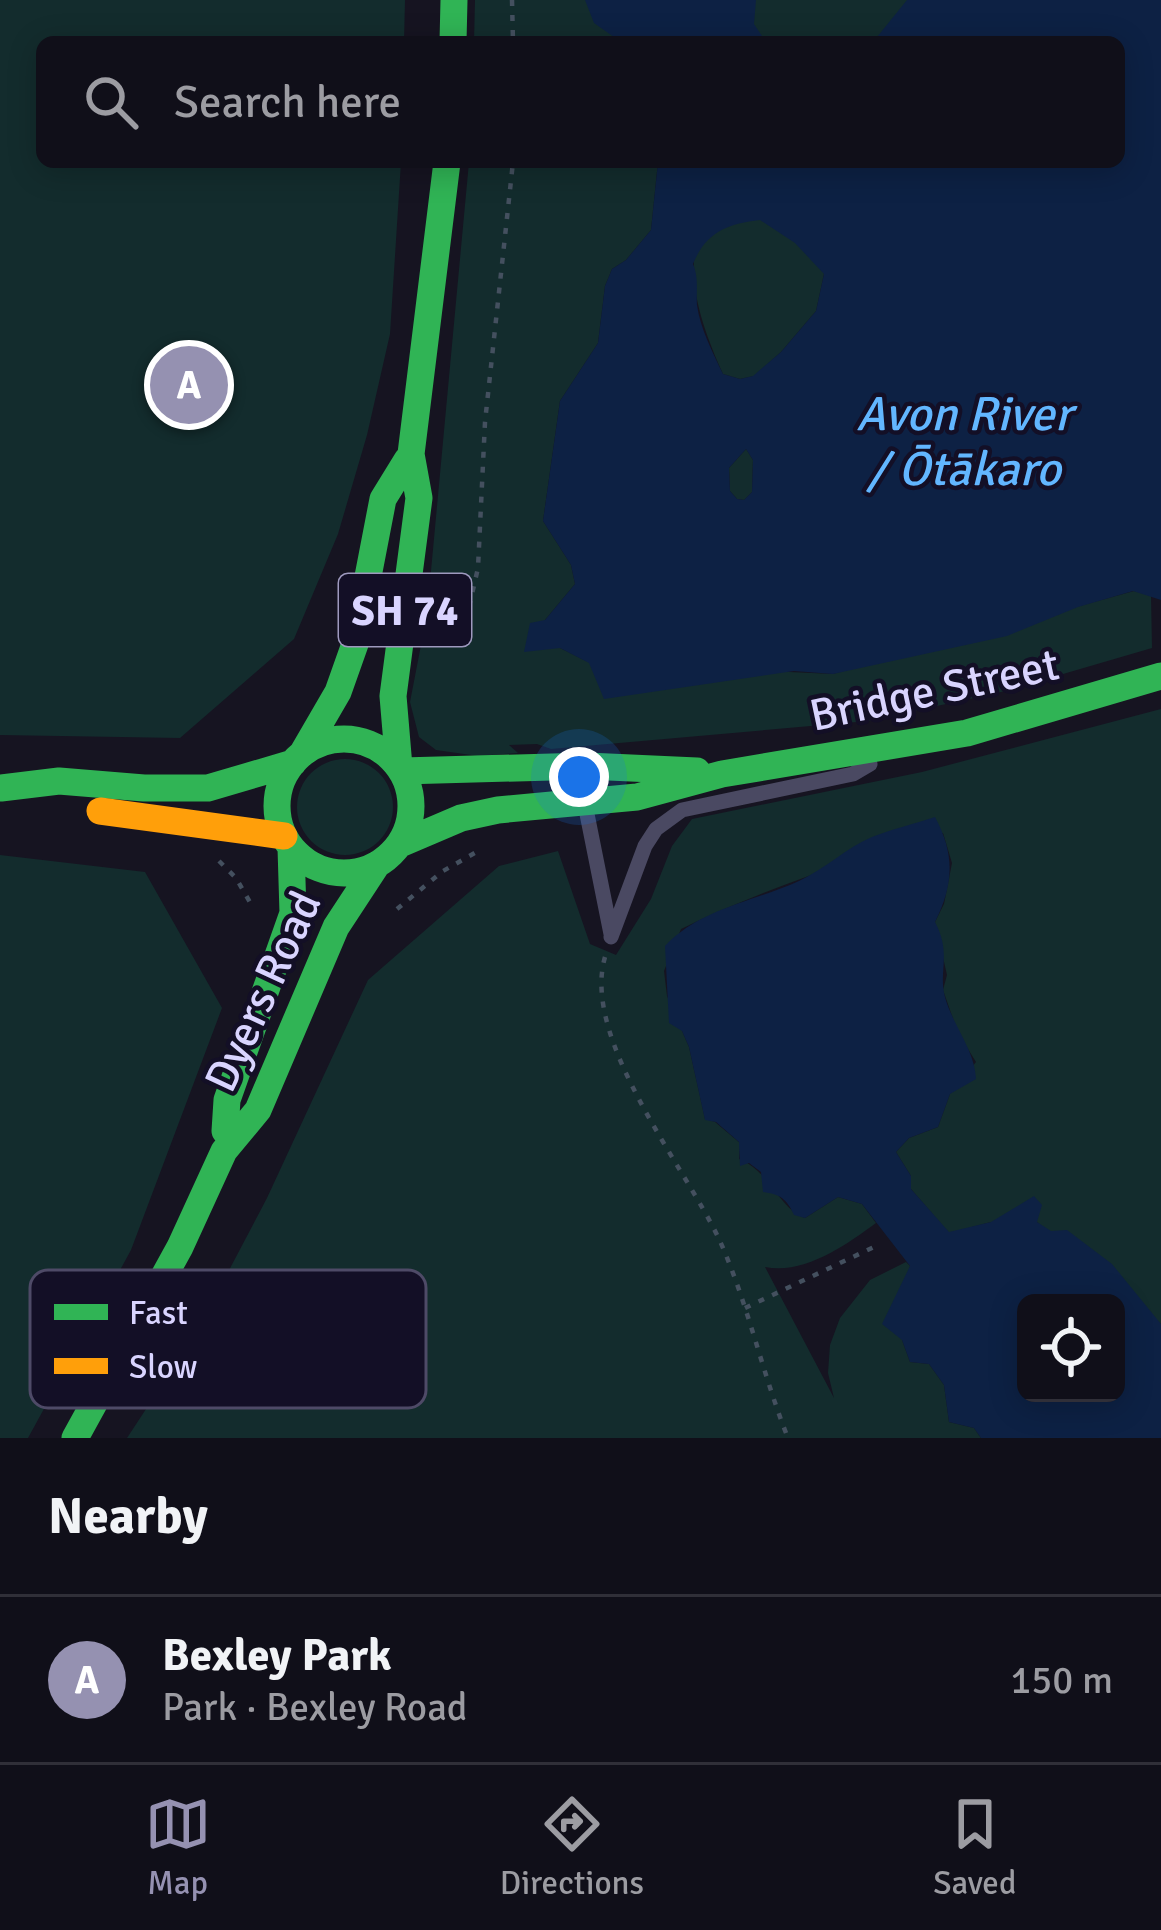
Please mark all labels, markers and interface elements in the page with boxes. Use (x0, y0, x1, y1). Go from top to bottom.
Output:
search box (36, 36, 1125, 168)
icon: search (78, 69, 144, 135)
text: Search here (174, 75, 401, 130)
pin: A (150, 340, 228, 430)
water label: Avon River / Ōtākaro (856, 385, 1078, 499)
road number: SH 74 (339, 574, 471, 646)
street label: Bridge Street (805, 637, 1064, 744)
your location (549, 747, 609, 807)
street label: Dyers Road (193, 883, 334, 1101)
legend (30, 1270, 426, 1408)
text: Fast (129, 1293, 188, 1334)
map controls (1017, 1294, 1125, 1402)
button: locate (1017, 1294, 1125, 1402)
text: Slow (129, 1347, 198, 1388)
text: Nearby (48, 1485, 208, 1548)
text: Bexley Park (162, 1628, 392, 1683)
text: A (75, 1656, 99, 1704)
text: 150 m (1010, 1656, 1113, 1704)
text: Park · Bexley Road (162, 1683, 467, 1731)
tab: Map (145, 1791, 211, 1904)
tab: Directions (500, 1791, 644, 1904)
tab: Saved (933, 1791, 1016, 1904)

